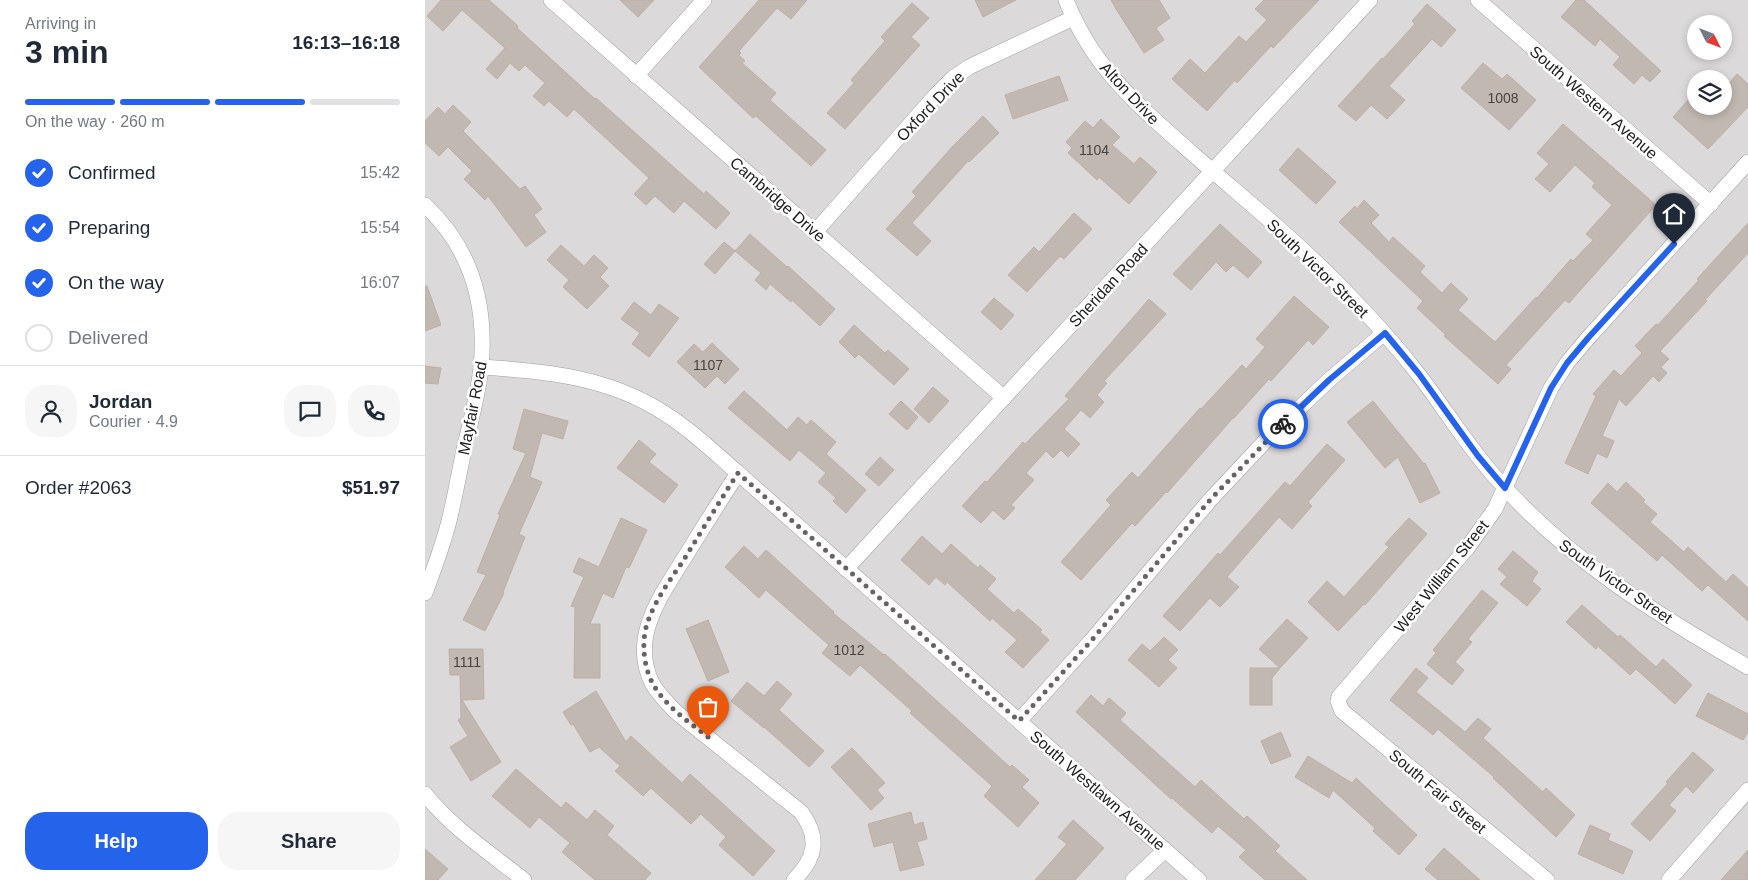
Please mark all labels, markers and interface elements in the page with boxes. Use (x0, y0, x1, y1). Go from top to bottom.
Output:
text: Arriving in (25, 15, 96, 32)
north arrow (1687, 15, 1733, 60)
map controls (1687, 15, 1732, 115)
text: 16:13–16:18 (292, 32, 400, 53)
text: 3 min (25, 34, 109, 70)
street label: South Western Avenue (1527, 42, 1661, 162)
street label: Alton Drive (1097, 59, 1163, 128)
street label: Oxford Drive (893, 68, 968, 145)
button: layers (1687, 70, 1732, 115)
house number: 1008 (1487, 90, 1519, 106)
text: On the way · 260 m (25, 113, 165, 130)
house number: 1104 (1079, 142, 1109, 158)
street label: Cambridge Drive (727, 154, 829, 245)
icon: check (25, 159, 53, 187)
text: Confirmed (68, 162, 156, 183)
text: 15:42 (360, 164, 400, 181)
pin (1653, 193, 1695, 244)
icon: home (1660, 200, 1688, 228)
icon: check (25, 214, 53, 242)
street label: South Victor Street (1264, 216, 1372, 321)
text: Preparing (68, 217, 150, 238)
text: 15:54 (360, 219, 400, 236)
street label: Sheridan Road (1066, 241, 1151, 330)
icon: check (25, 269, 53, 297)
text: On the way (68, 272, 164, 293)
text: 16:07 (360, 274, 400, 291)
text: Delivered (68, 327, 148, 348)
house number: 1107 (693, 357, 723, 373)
street label: Mayfair Road (455, 360, 490, 456)
button: person (25, 385, 77, 437)
button: chat (284, 385, 336, 437)
button: phone (348, 385, 400, 437)
text: Jordan (89, 391, 152, 412)
courier (1258, 399, 1308, 449)
icon: bike (1269, 410, 1297, 438)
text: Courier · 4.9 (89, 413, 178, 430)
text: Order #2063 (25, 477, 132, 498)
text: $51.97 (342, 477, 400, 498)
street label: West William Street (1391, 516, 1492, 636)
street label: South Victor Street (1556, 536, 1676, 627)
house number: 1012 (833, 642, 865, 658)
house number: 1111 (453, 654, 481, 670)
pin (687, 686, 729, 737)
icon: bag (694, 693, 722, 721)
street label: South Westlawn Avenue (1027, 727, 1169, 854)
street label: South Fair Street (1386, 746, 1490, 837)
button: Help (25, 812, 208, 870)
button: Share (218, 812, 400, 870)

